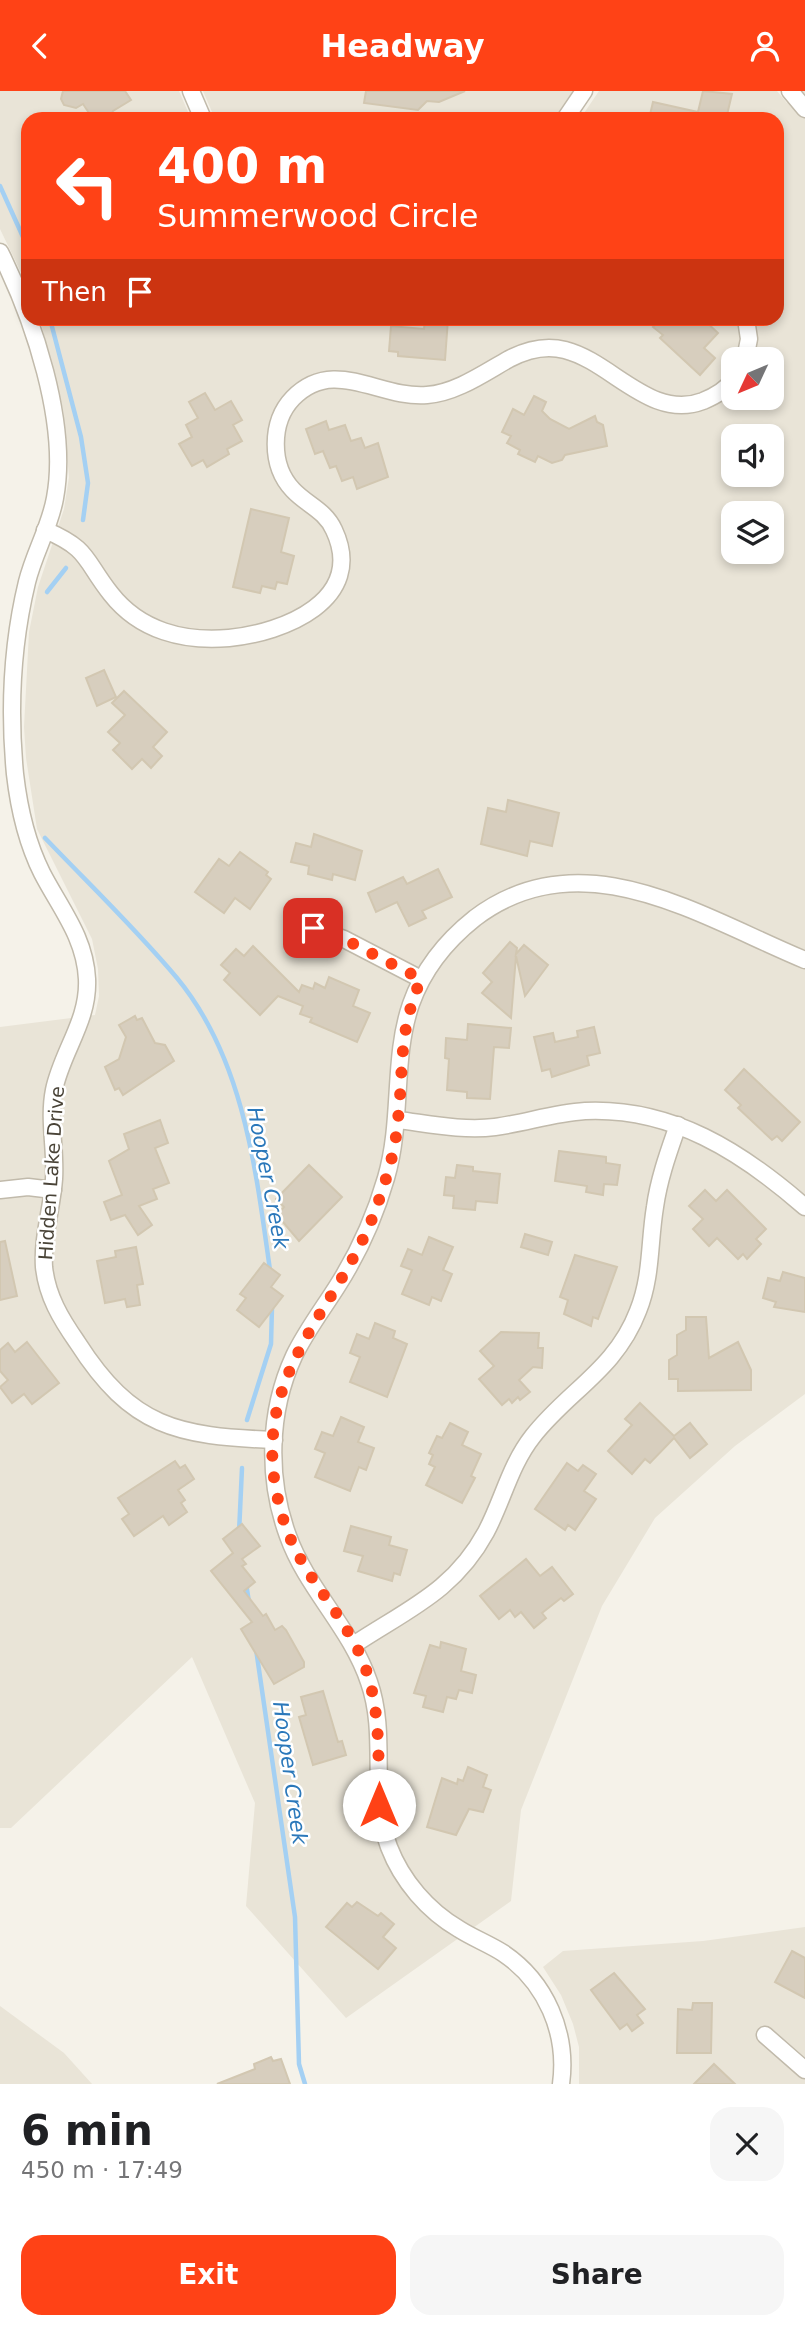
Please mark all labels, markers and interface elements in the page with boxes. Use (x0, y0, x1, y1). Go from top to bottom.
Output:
icon: back (21, 27, 59, 65)
text: Headway (320, 27, 485, 65)
icon: person (746, 27, 784, 65)
text: 400 m (157, 138, 327, 195)
icon: left (42, 140, 133, 231)
text: Summerwood Circle (157, 197, 478, 235)
icon: arrive (121, 273, 159, 311)
text: Then (42, 277, 107, 307)
north arrow (721, 347, 784, 409)
map controls (721, 347, 784, 564)
button: sound (721, 424, 784, 487)
button: layers (721, 501, 784, 564)
pin (283, 898, 343, 958)
icon: arrive (294, 909, 332, 947)
street label: Hidden Lake Drive (34, 1085, 68, 1261)
water label: Hooper Creek (242, 1105, 294, 1252)
water label: Hooper Creek (268, 1700, 312, 1847)
position arrow (342, 1768, 416, 1842)
text: 6 min (21, 2106, 153, 2155)
button: close (710, 2107, 784, 2181)
text: 450 m · 17:49 (21, 2157, 183, 2183)
button: Exit (21, 2235, 396, 2315)
button: Share (410, 2235, 784, 2315)

